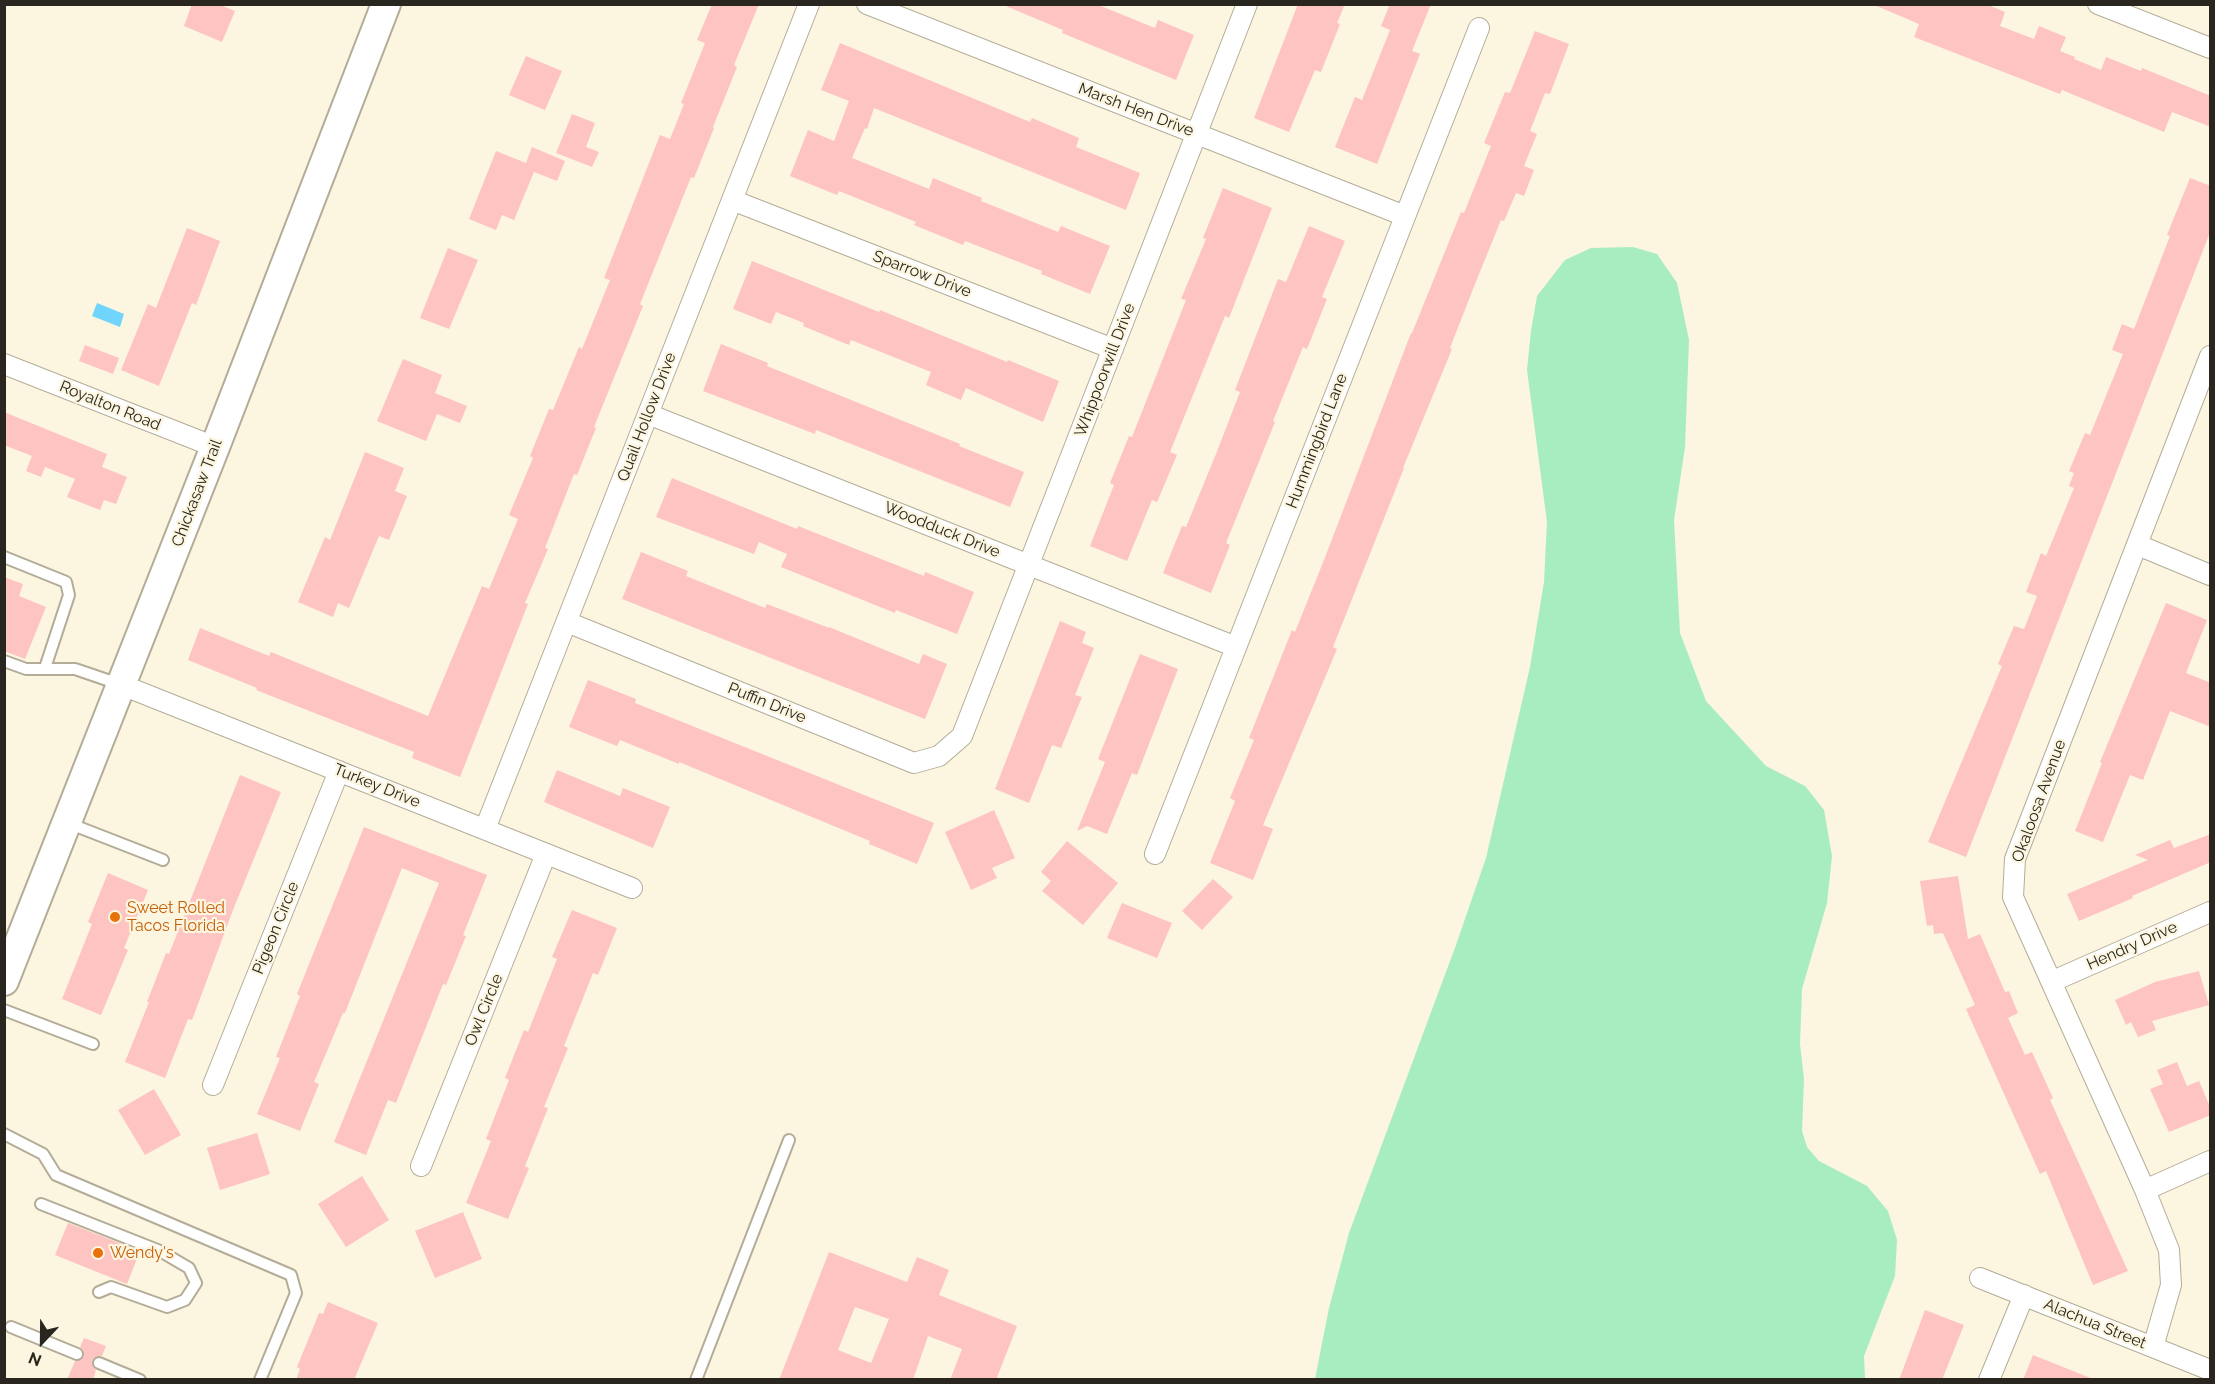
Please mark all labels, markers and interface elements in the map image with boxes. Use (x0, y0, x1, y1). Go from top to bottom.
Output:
street label: Marsh Hen Drive (1076, 79, 1196, 141)
street label: Sparrow Drive (870, 246, 974, 302)
street label: Whippoorwill Drive (1071, 301, 1139, 439)
street label: Quail Hollow Drive (614, 350, 680, 484)
street label: Hummingbird Lane (1282, 371, 1352, 511)
street label: Royalton Road (57, 377, 163, 435)
street label: Chickasaw Trail (168, 437, 226, 549)
street label: Woodduck Drive (881, 498, 1003, 562)
street label: Puffin Drive (725, 679, 809, 727)
street label: Okaloosa Avenue (2008, 737, 2070, 865)
street label: Turkey Drive (331, 760, 423, 812)
street label: Pigeon Circle (249, 879, 303, 977)
place label: Sweet Rolled Tacos Florida (127, 898, 225, 936)
marker: Sweet Rolled Tacos Florida (108, 910, 122, 924)
street label: Hendry Drive (2084, 918, 2180, 974)
street label: Owl Circle (461, 971, 507, 1049)
place label: Wendy's (110, 1243, 174, 1263)
marker: Wendy's (91, 1246, 105, 1260)
street label: Alachua Street (2041, 1295, 2149, 1353)
north arrow (12, 1312, 72, 1372)
text: N (26, 1348, 44, 1370)

